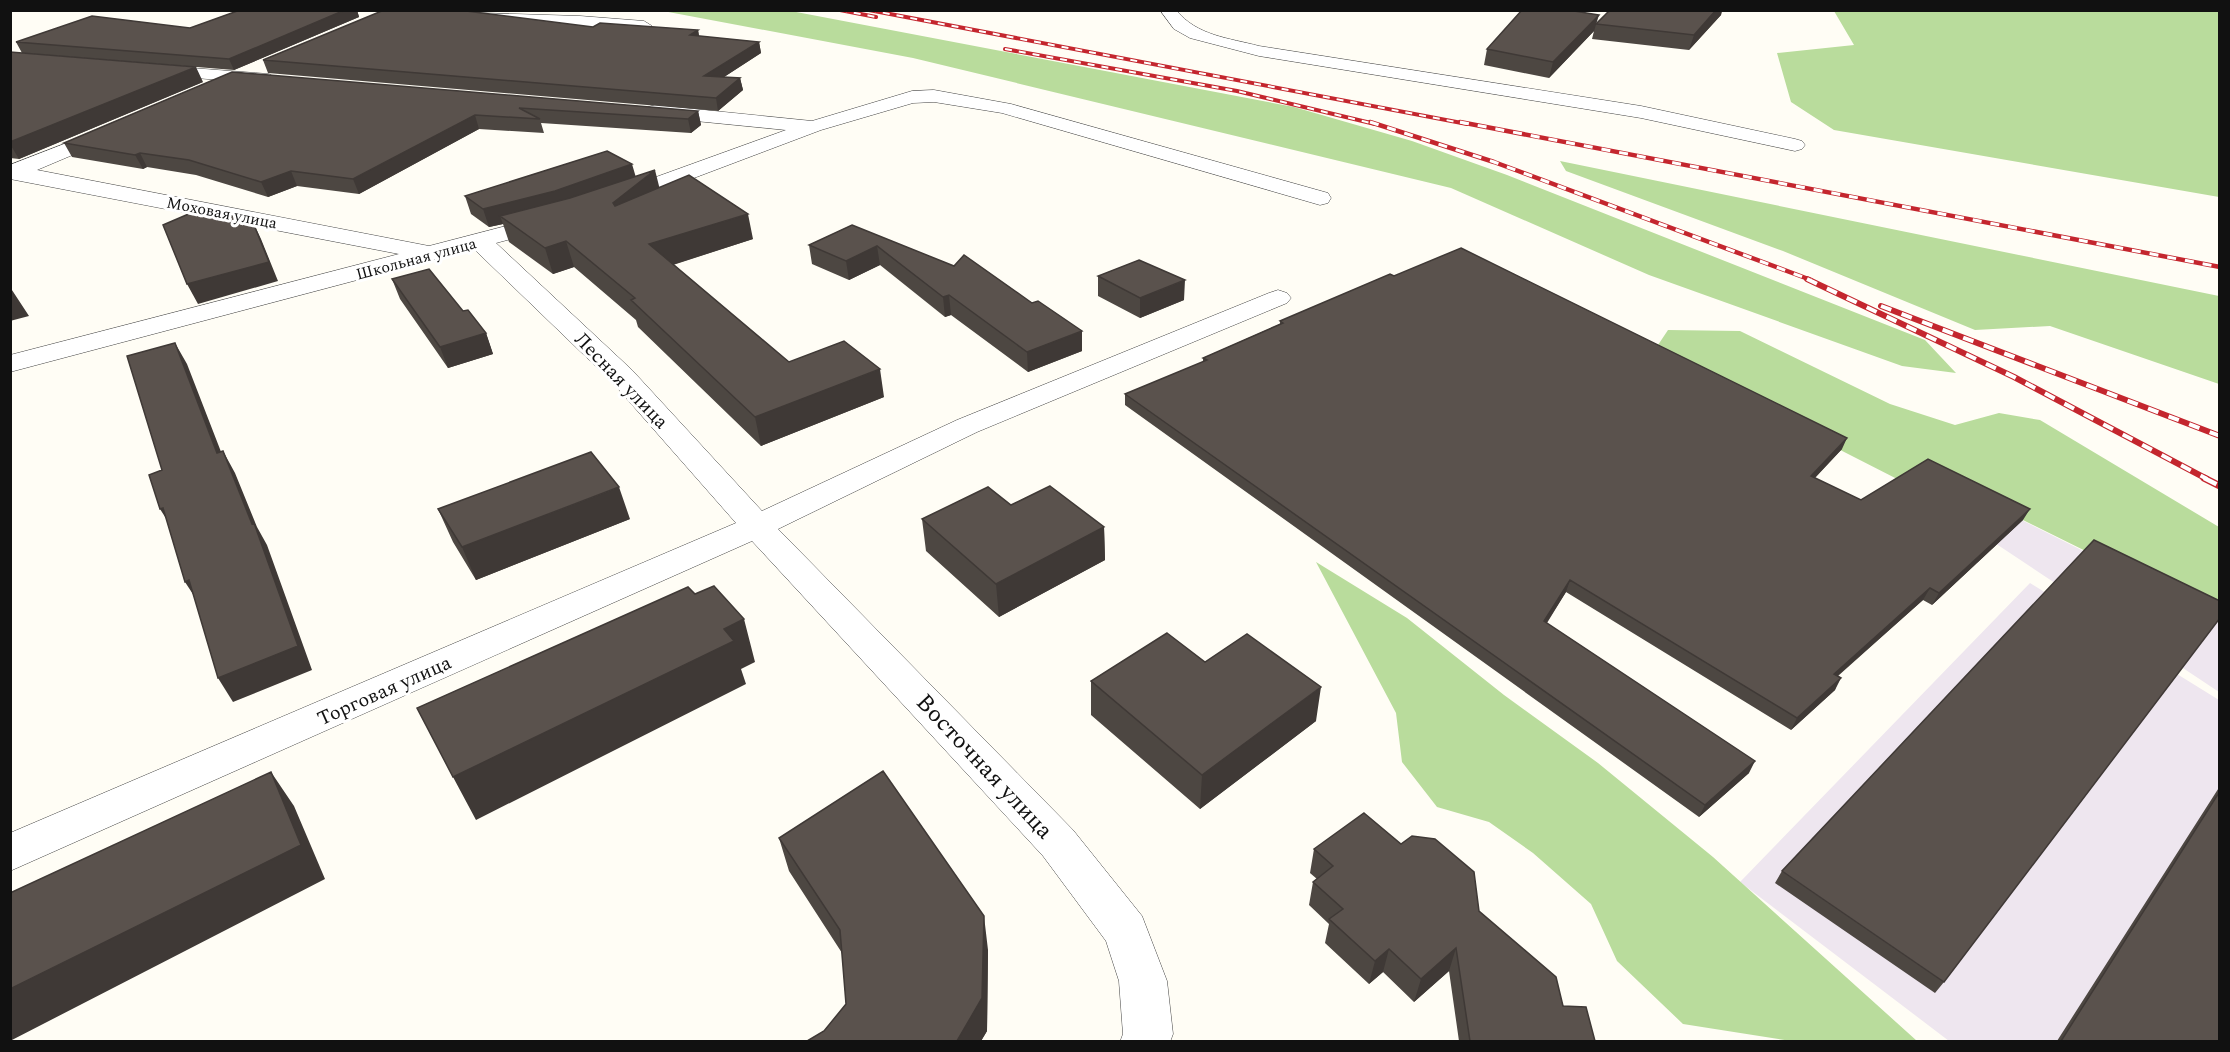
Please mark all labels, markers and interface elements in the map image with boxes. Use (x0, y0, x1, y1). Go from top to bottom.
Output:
street label: Моховая улица (164, 190, 279, 236)
street label: Школьная улица (353, 231, 479, 287)
street label: Лесная улица (567, 325, 676, 436)
street label: Торговая улица (312, 648, 457, 734)
street label: Восточная улица (907, 686, 1062, 848)

